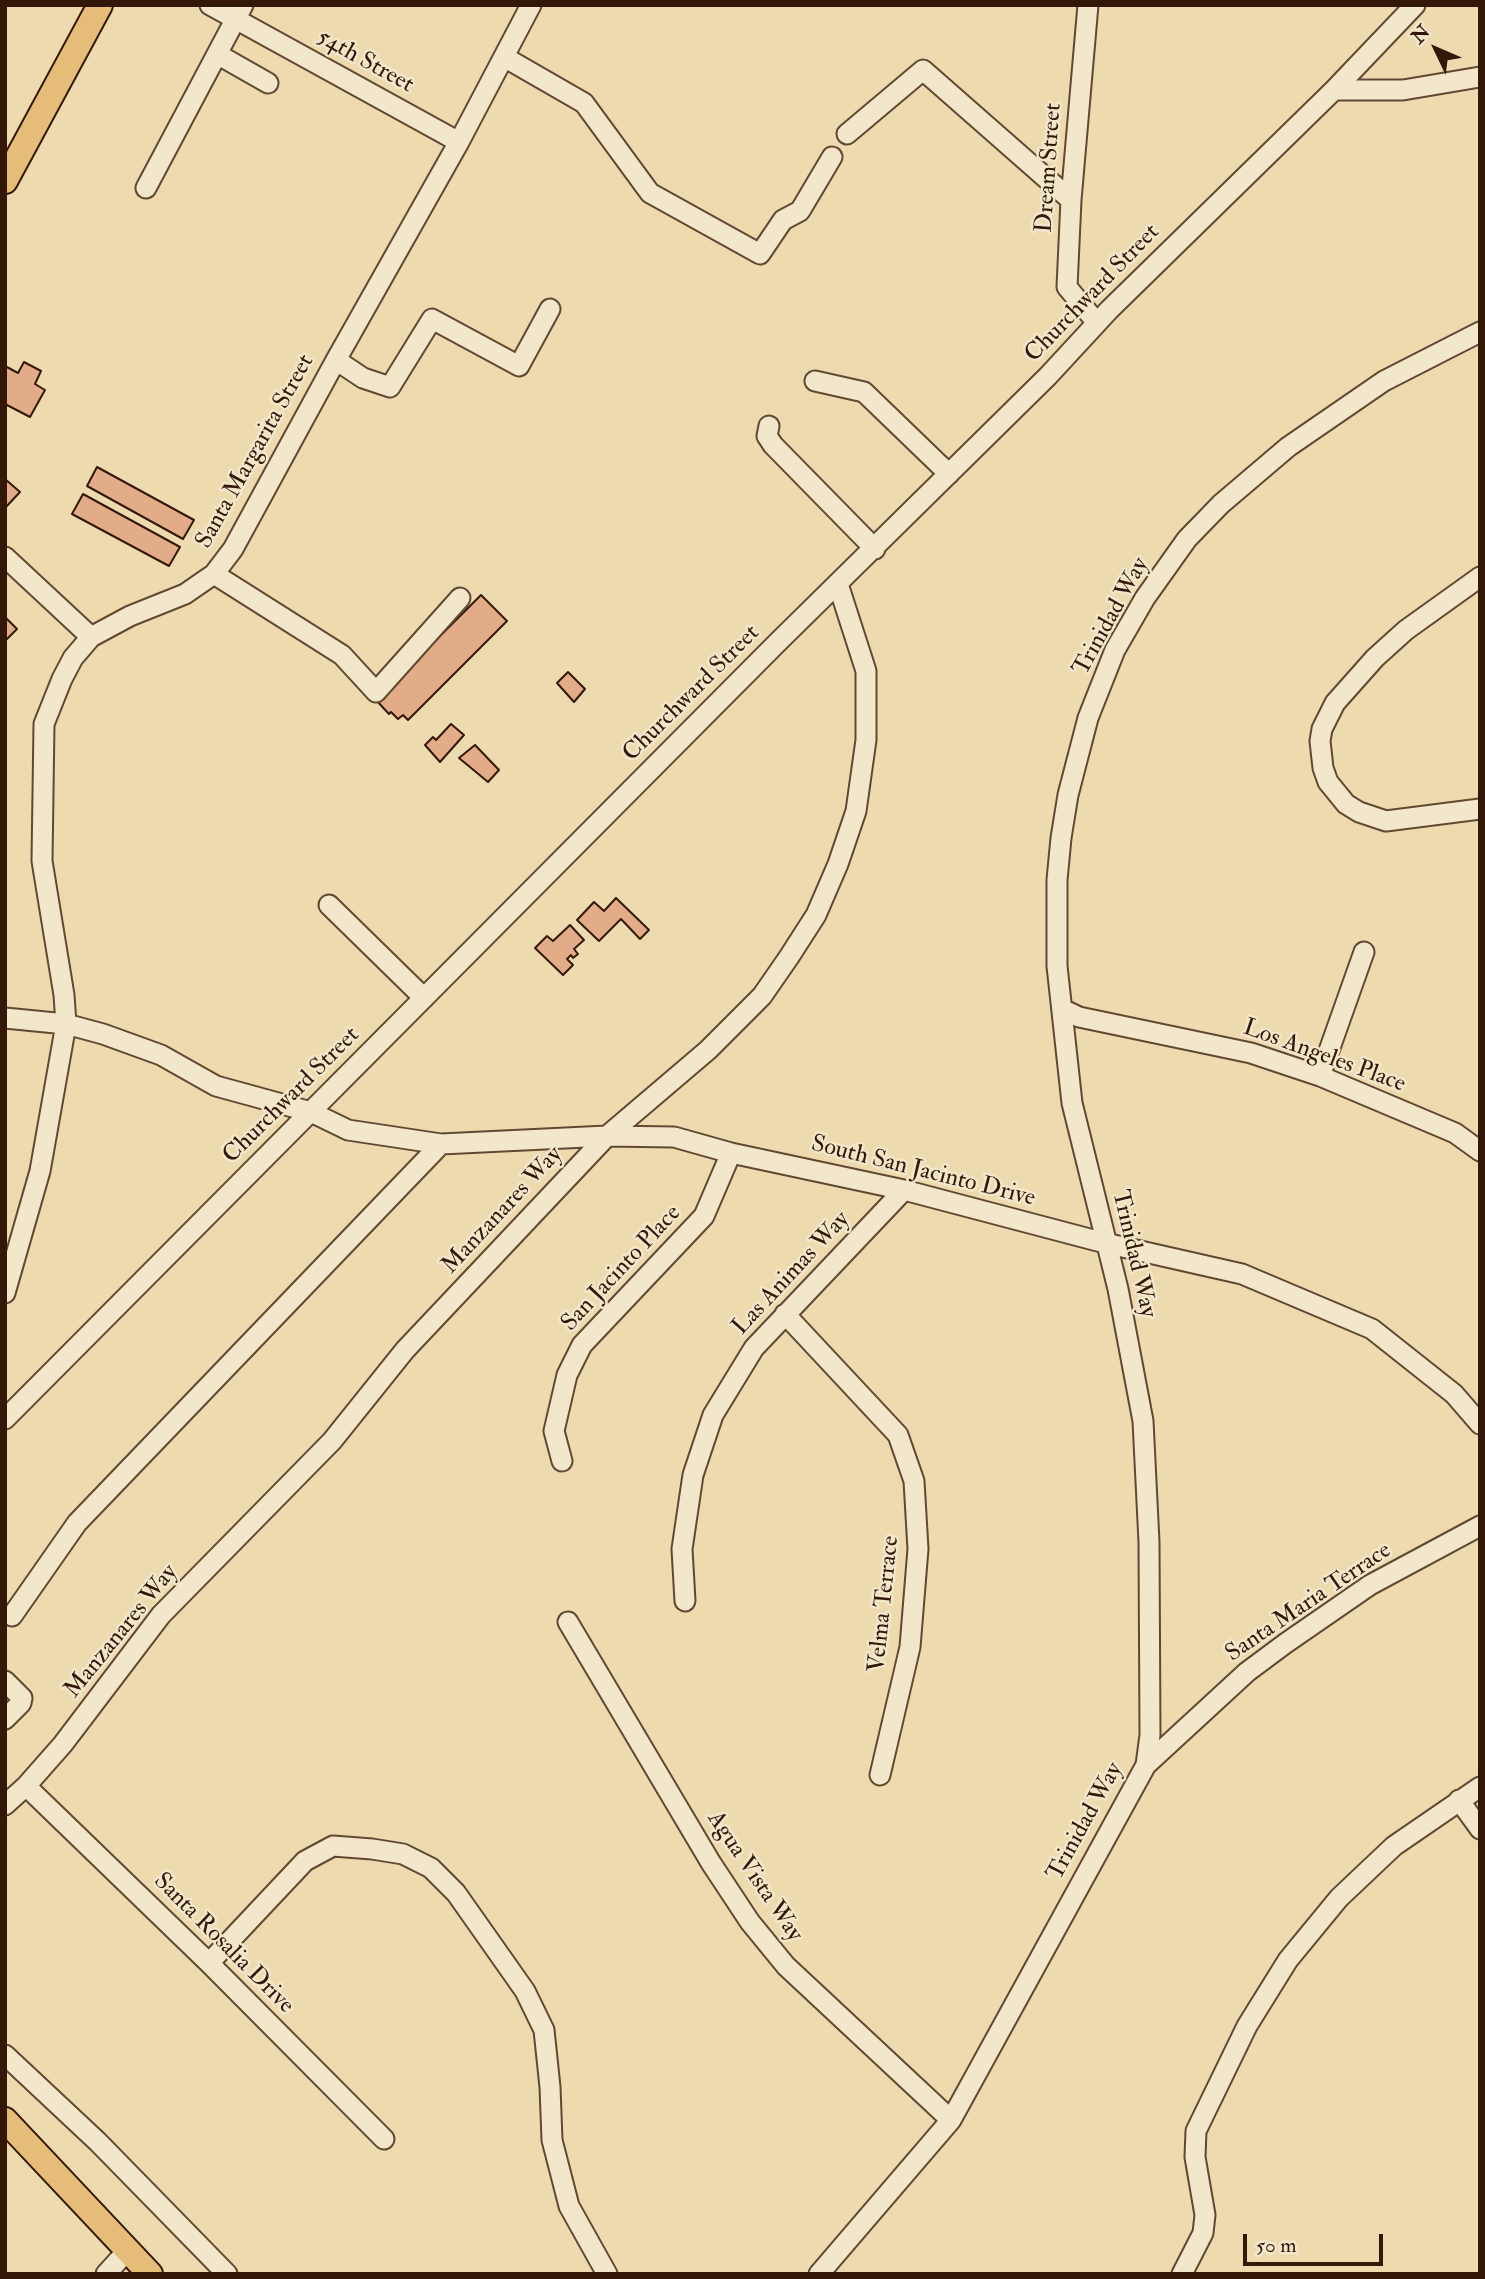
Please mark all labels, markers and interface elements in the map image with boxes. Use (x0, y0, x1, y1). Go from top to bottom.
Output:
north arrow (1401, 14, 1471, 84)
text: N (1406, 20, 1435, 49)
street label: 54th Street (312, 24, 418, 100)
street label: Dream Street (1031, 102, 1069, 234)
street label: Churchward Street (1020, 219, 1166, 369)
street label: Santa Margarita Street (191, 350, 321, 554)
street label: Trinidad Way (1068, 553, 1156, 681)
street label: Churchward Street (618, 620, 766, 768)
street label: Los Angeles Place (1239, 1014, 1409, 1100)
street label: Churchward Street (218, 1022, 366, 1170)
street label: South San Jacinto Drive (808, 1130, 1038, 1214)
street label: Manzanares Way (437, 1141, 569, 1281)
street label: Trinidad Way (1104, 1187, 1162, 1321)
street label: San Jacinto Place (556, 1200, 688, 1338)
street label: Las Animas Way (727, 1206, 857, 1342)
street label: Velma Terrace (864, 1534, 906, 1674)
street label: Santa Maria Terrace (1221, 1537, 1397, 1669)
street label: Manzanares Way (59, 1559, 185, 1705)
street label: Trinidad Way (1042, 1758, 1130, 1886)
street label: Agua Vista Way (700, 1806, 808, 1948)
street label: Santa Rosalia Drive (147, 1868, 299, 2020)
scale bar (1247, 2220, 1387, 2264)
text: 50 m (1256, 2232, 1297, 2259)

